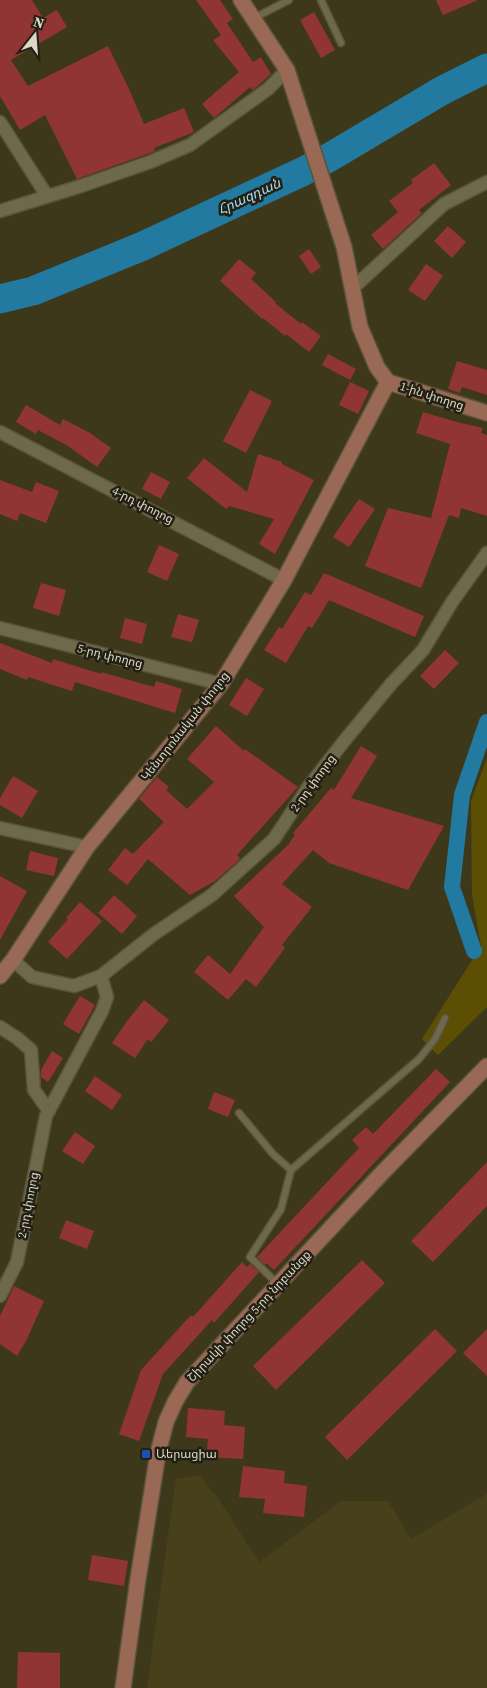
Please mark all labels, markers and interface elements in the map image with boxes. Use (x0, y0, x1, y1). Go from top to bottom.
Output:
north arrow (10, 10, 60, 60)
text: N (31, 12, 47, 34)
water label: Հրազդան (214, 173, 284, 219)
street label: 1-ին փողոց (398, 378, 466, 414)
street label: 4-րդ փողոց (110, 483, 176, 527)
street label: 5-րդ փողոց (76, 640, 144, 672)
street label: Կենտրոնական փողոց (137, 668, 233, 784)
street label: 2-րդ փողոց (287, 751, 339, 815)
street label: 2-րդ փողոց (14, 1171, 42, 1239)
street label: Շիրակի փողոց 5-րդ նրբանցք (184, 1247, 314, 1385)
place label: Աերացիա (156, 1446, 217, 1462)
marker: Աերացիա (140, 1448, 152, 1460)

